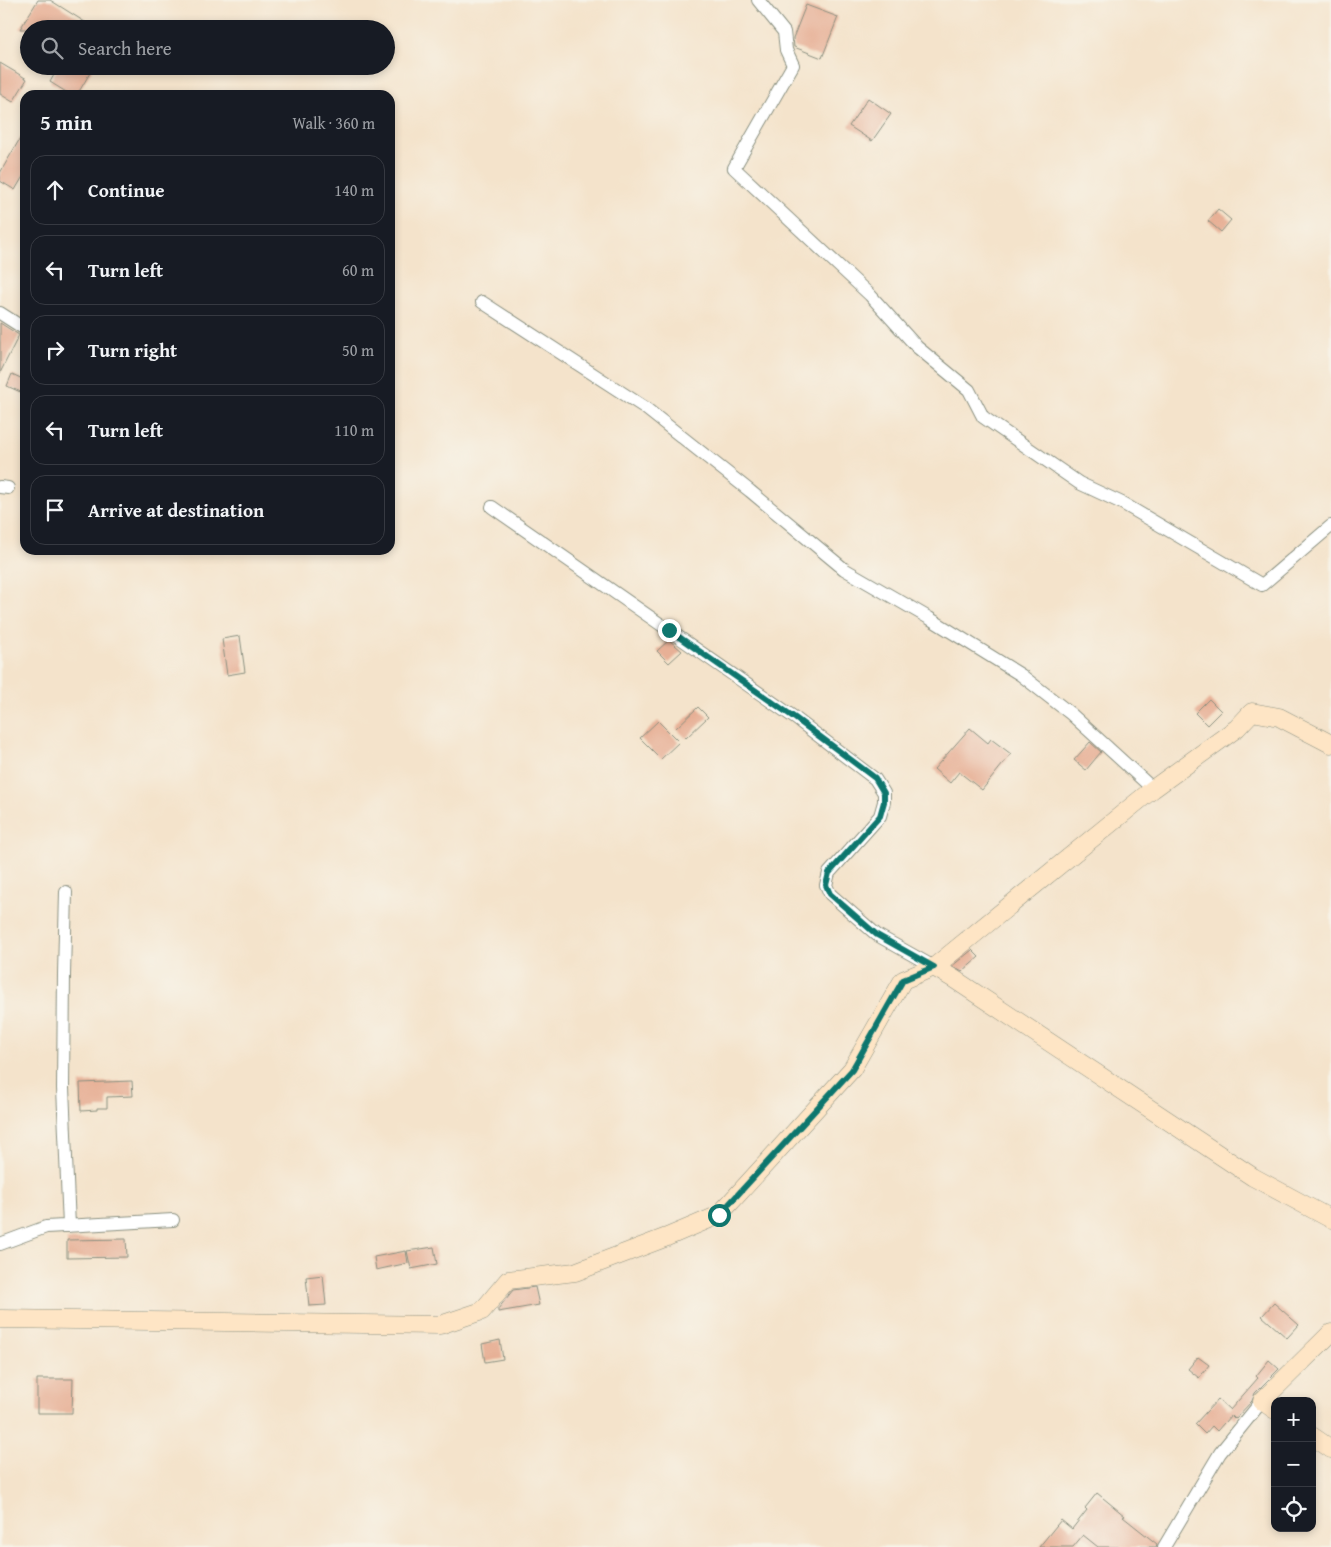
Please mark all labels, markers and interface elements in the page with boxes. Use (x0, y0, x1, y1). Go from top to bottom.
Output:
search box (20, 20, 395, 75)
icon: search (38, 34, 66, 62)
text: Search here (78, 34, 172, 62)
text: 5 min (40, 107, 92, 138)
text: Walk · 360 m (292, 111, 375, 135)
icon: ahead (41, 176, 69, 204)
text: Continue (88, 176, 165, 204)
text: 140 m (334, 178, 374, 202)
icon: left (41, 256, 69, 284)
text: Turn left (88, 256, 163, 284)
text: 60 m (342, 258, 374, 282)
icon: right (41, 336, 69, 364)
text: Turn right (88, 336, 177, 364)
text: 50 m (342, 338, 374, 362)
icon: left (41, 416, 69, 444)
text: Turn left (88, 416, 163, 444)
text: 110 m (334, 418, 374, 442)
icon: arrive (41, 496, 69, 524)
text: Arrive at destination (88, 496, 264, 524)
route end (658, 619, 681, 642)
route start (708, 1204, 731, 1227)
map controls (1271, 1397, 1316, 1532)
button: + (1271, 1397, 1316, 1442)
button: − (1271, 1442, 1316, 1487)
button: locate (1271, 1487, 1316, 1532)

